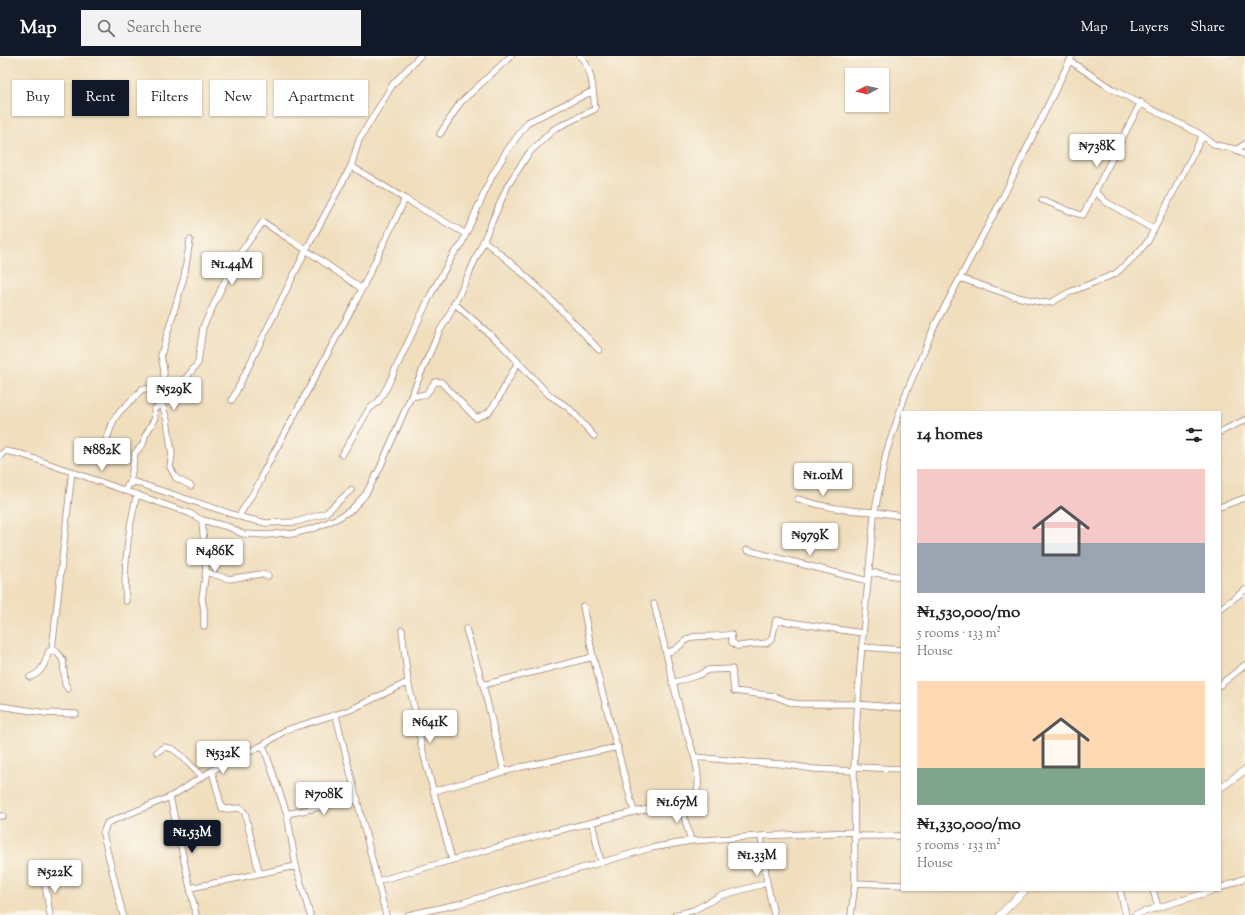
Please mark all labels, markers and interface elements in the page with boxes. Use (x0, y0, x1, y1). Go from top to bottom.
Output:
search box (81, 10, 361, 46)
text: Map (20, 15, 57, 42)
icon: search (95, 17, 117, 39)
text: Search here (127, 18, 202, 39)
text: Map (1081, 18, 1108, 38)
text: Layers (1130, 18, 1168, 38)
text: Share (1190, 18, 1225, 38)
north arrow (845, 68, 889, 112)
map controls (845, 68, 889, 112)
chip: Buy (12, 80, 64, 116)
chip: Rent (72, 80, 129, 116)
chip: Filters (137, 80, 202, 116)
chip: New (210, 80, 266, 116)
chip: Apartment (274, 80, 368, 116)
pin: ₦738K (1069, 134, 1125, 168)
text: ₦738K (1078, 138, 1116, 156)
pin: ₦1.44M (199, 252, 265, 286)
text: ₦1.44M (211, 256, 253, 274)
pin: ₦529K (146, 377, 202, 411)
text: ₦529K (156, 381, 192, 399)
text: 14 homes (917, 423, 983, 447)
icon: filters (1183, 424, 1205, 446)
pin: ₦882K (74, 438, 130, 472)
text: ₦882K (83, 442, 121, 460)
pin: ₦1.01M (790, 463, 856, 497)
text: ₦1.01M (803, 467, 843, 485)
icon: home (1025, 495, 1097, 567)
pin: ₦979K (782, 523, 838, 557)
text: ₦979K (791, 527, 829, 545)
pin: ₦486K (187, 539, 243, 573)
text: ₦486K (196, 543, 234, 561)
text: ₦1,530,000/mo (917, 601, 1020, 625)
text: 5 rooms · 133 m² (917, 625, 1001, 643)
text: House (917, 643, 953, 661)
icon: home (1025, 707, 1097, 779)
pin: ₦641K (402, 710, 458, 744)
text: ₦641K (412, 714, 448, 732)
pin: ₦532K (195, 741, 251, 775)
text: ₦532K (206, 745, 240, 763)
pin: ₦708K (296, 782, 352, 816)
text: ₦708K (305, 786, 343, 804)
pin: ₦1.67M (644, 790, 710, 824)
text: ₦1.67M (656, 794, 698, 812)
text: ₦1,330,000/mo (917, 813, 1021, 837)
pin: ₦1.53M (159, 820, 225, 854)
text: ₦1.53M (173, 824, 211, 842)
text: 5 rooms · 133 m² (917, 837, 1001, 855)
pin: ₦1.33M (724, 843, 790, 877)
text: ₦1.33M (737, 847, 777, 865)
text: House (917, 855, 953, 873)
pin: ₦522K (27, 860, 83, 894)
text: ₦522K (37, 864, 73, 882)

